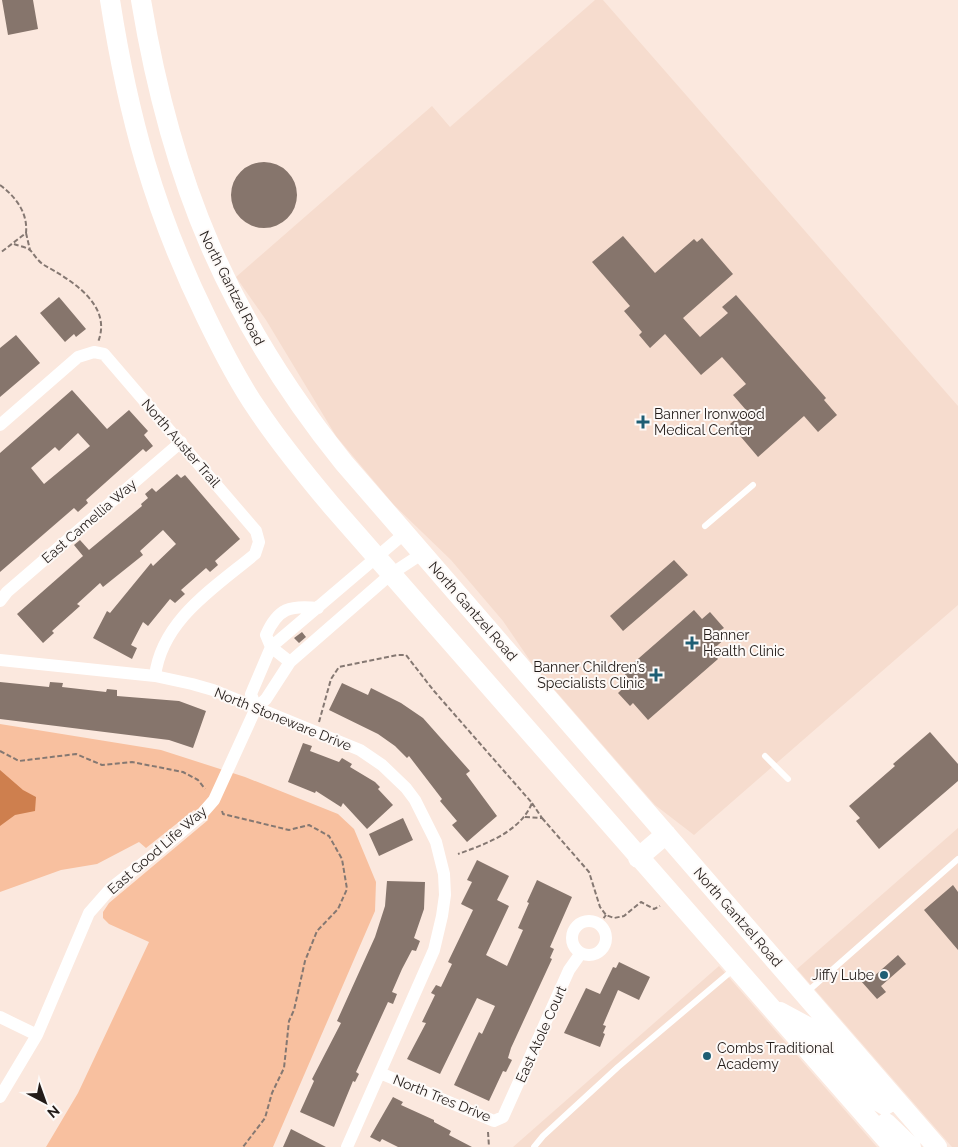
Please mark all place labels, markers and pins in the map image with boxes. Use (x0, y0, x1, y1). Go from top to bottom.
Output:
place label: Banner Ironwood Medical Center (654, 406, 765, 438)
marker: Banner Ironwood Medical Center (636, 415, 650, 429)
place label: Banner Health Clinic (703, 627, 785, 659)
marker: Banner Health Clinic (685, 636, 699, 650)
place label: Banner Children’s Specialists Clinic (533, 659, 645, 691)
marker: Banner Children’s Specialists Clinic (649, 668, 663, 682)
place label: Jiffy Lube (812, 967, 874, 983)
marker: Jiffy Lube (878, 969, 890, 981)
place label: Combs Traditional Academy (717, 1040, 834, 1072)
marker: Combs Traditional Academy (701, 1050, 713, 1062)

